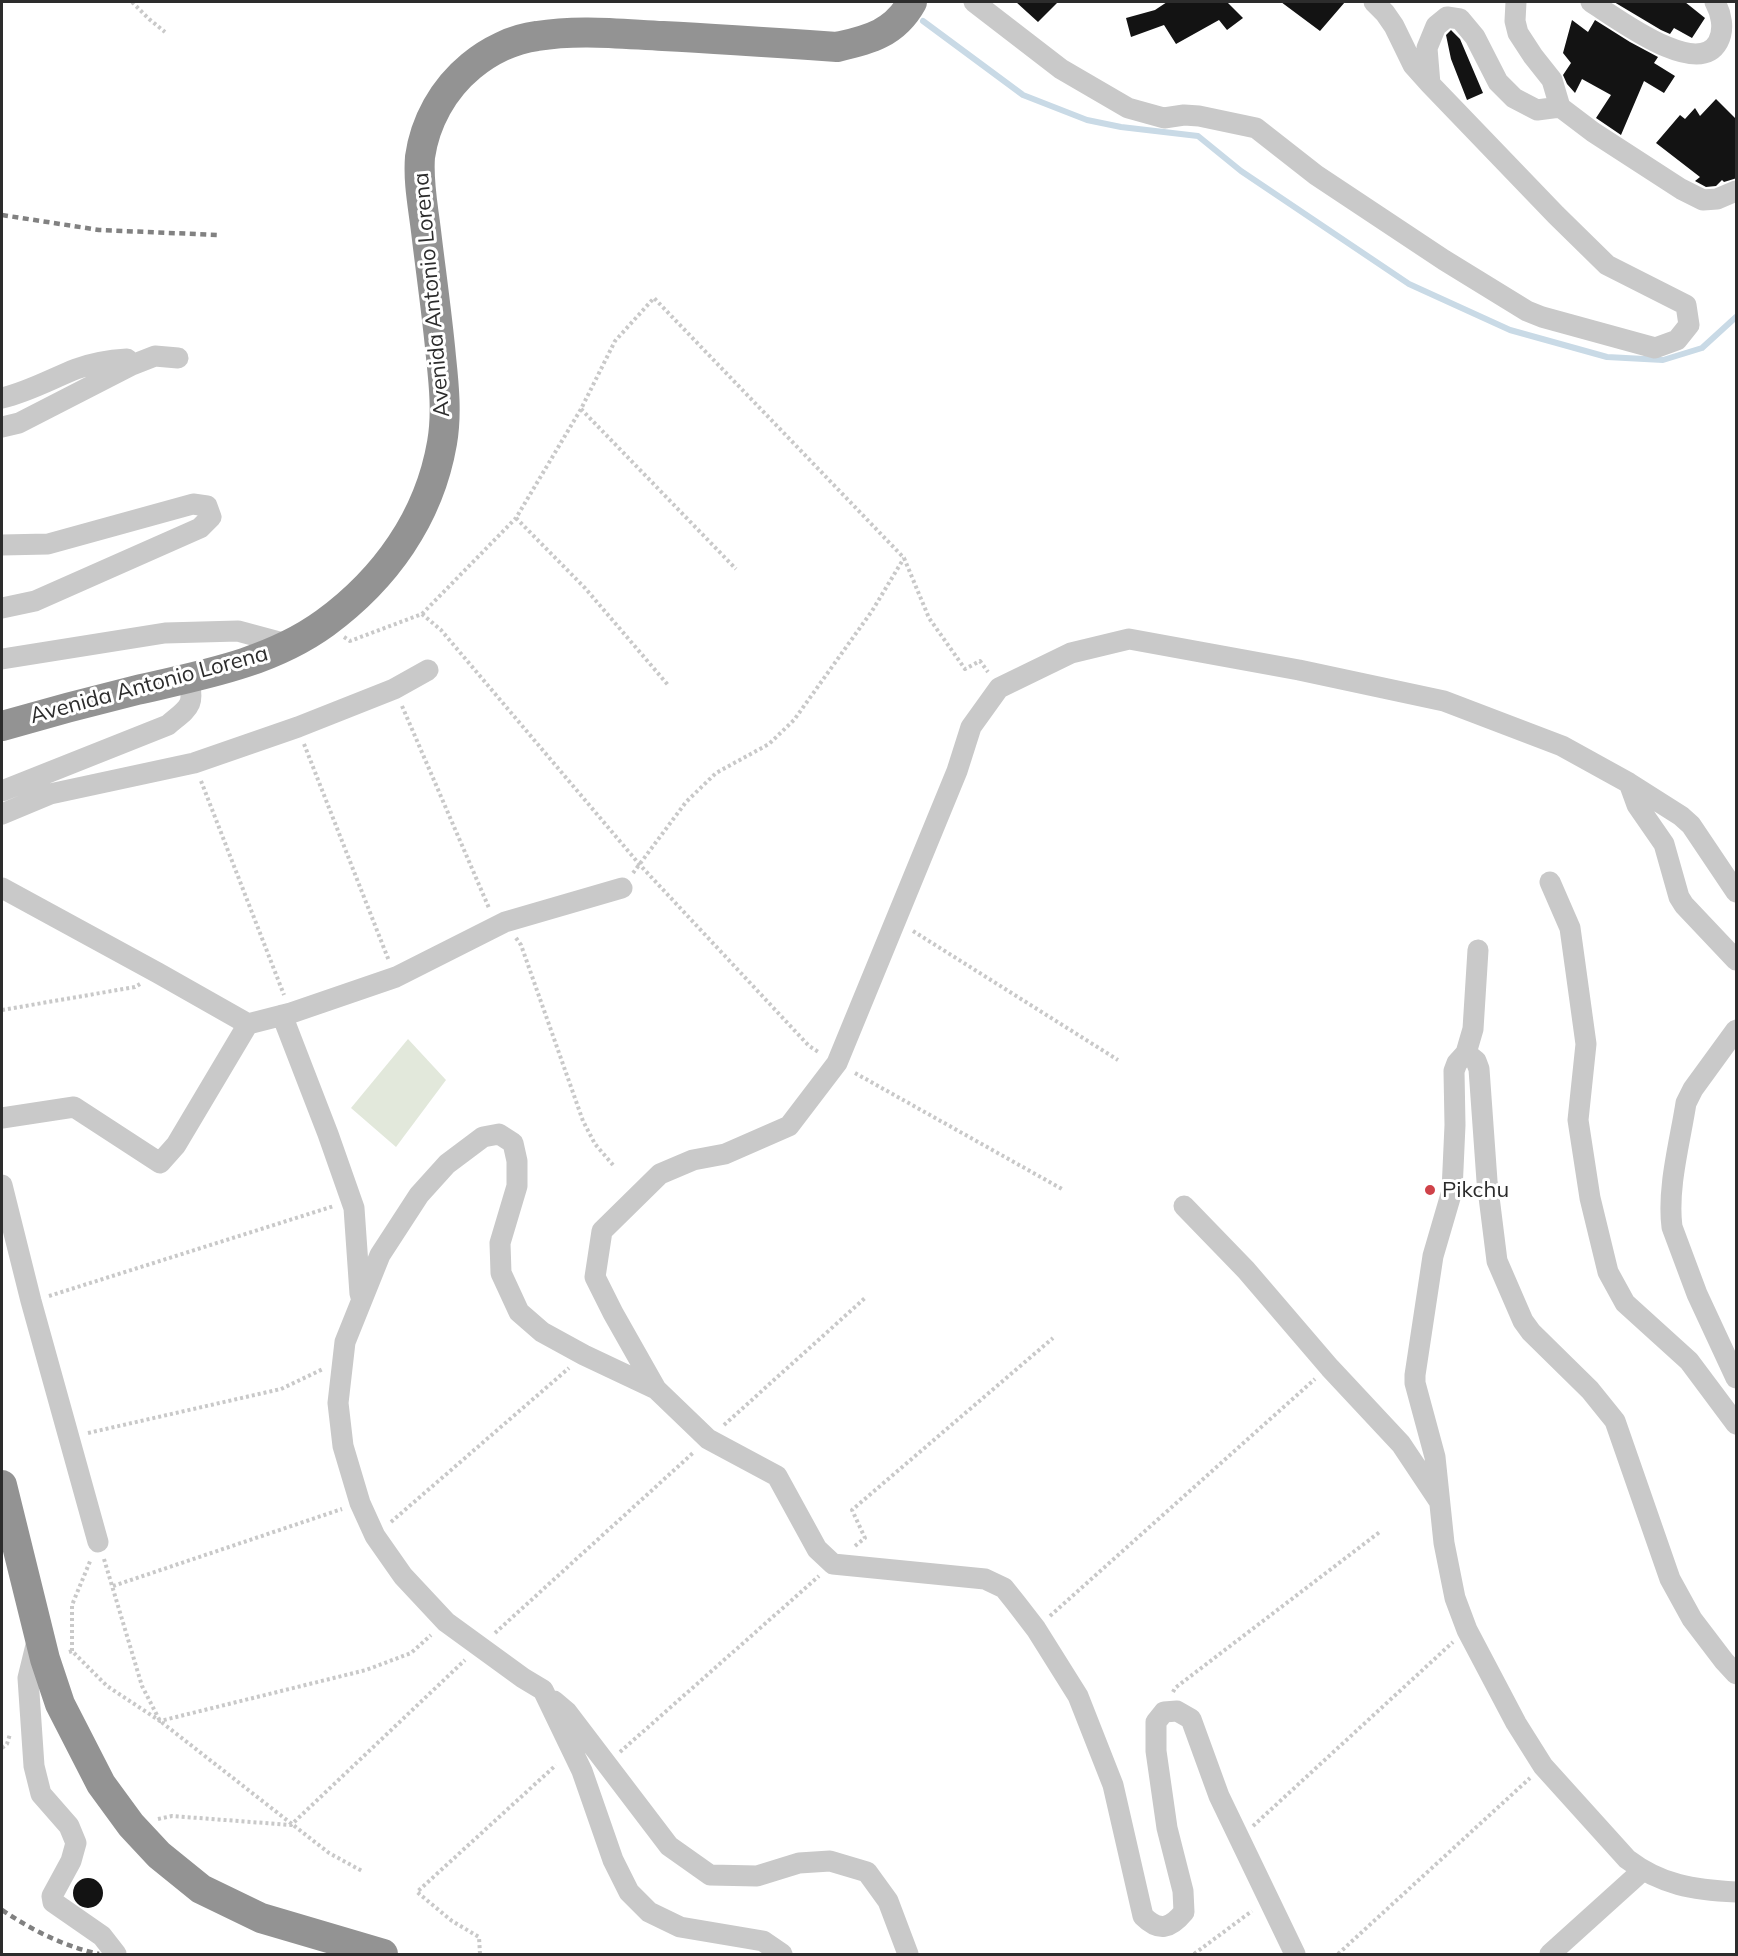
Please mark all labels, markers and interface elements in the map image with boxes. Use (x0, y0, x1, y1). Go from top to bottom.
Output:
street label: Avenida Antonio Lorena (408, 172, 456, 418)
street label: Avenida Antonio Lorena (27, 641, 271, 729)
place label: Pikchu (1442, 1177, 1509, 1203)
marker: Pikchu (1423, 1183, 1437, 1197)

